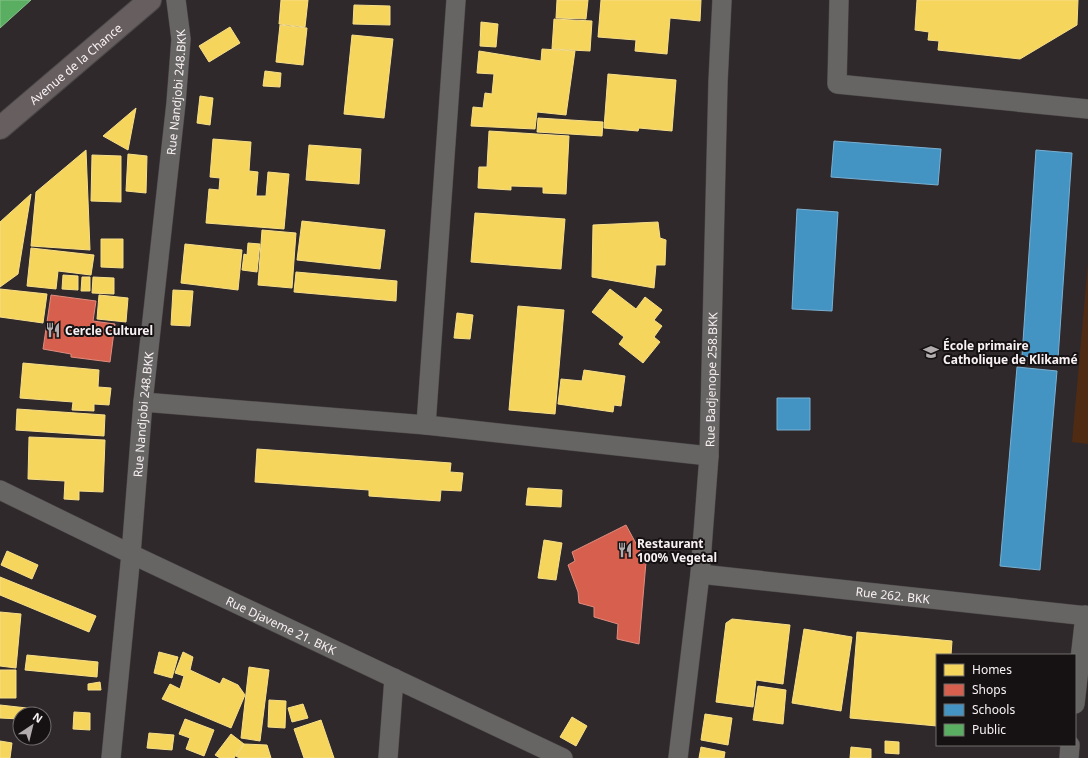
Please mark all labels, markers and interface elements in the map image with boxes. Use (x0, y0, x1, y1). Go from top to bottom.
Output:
street label: Avenue de la Chance (25, 19, 126, 108)
street label: Rue Nandjobi 248.BKK (162, 28, 190, 156)
street label: Rue Badjenope 258.BKK (701, 311, 721, 447)
restaurant icon: Cercle Culturel (44, 321, 62, 339)
place label: Cercle Culturel (65, 322, 153, 339)
place label: École primaire Catholique de Klikamé (943, 337, 1078, 368)
school or university icon: École primaire Catholique de Klikamé (922, 343, 940, 361)
street label: Rue Nandjobi 248.BKK (129, 350, 157, 478)
place label: Restaurant 100% Vegetal (637, 535, 717, 566)
restaurant icon: Restaurant 100% Vegetal (616, 541, 634, 559)
street label: Rue 262. BKK (855, 582, 931, 607)
street label: Rue Djaveme 21. BKK (223, 592, 340, 659)
legend (936, 654, 1076, 746)
text: Homes (972, 661, 1012, 678)
text: Shops (972, 681, 1007, 698)
text: Schools (972, 701, 1015, 718)
north arrow (12, 706, 52, 746)
text: N (30, 709, 46, 726)
text: Public (972, 721, 1006, 738)

